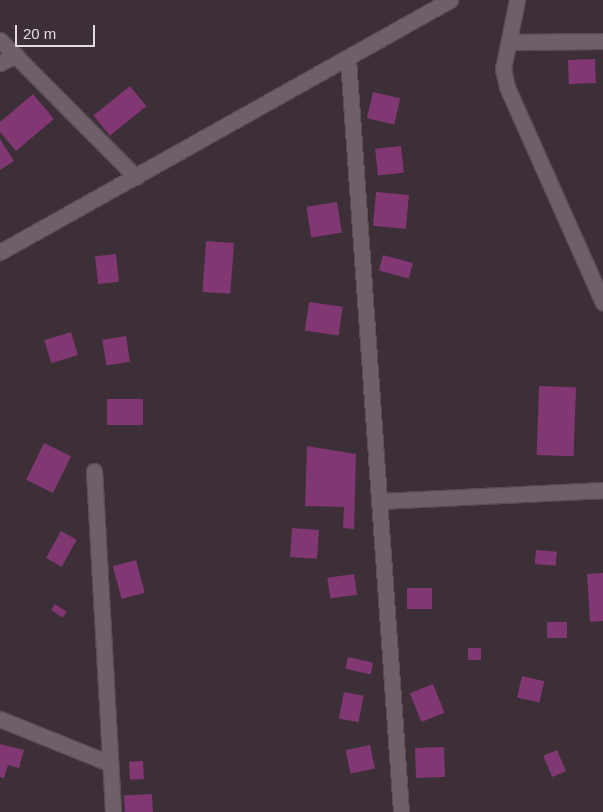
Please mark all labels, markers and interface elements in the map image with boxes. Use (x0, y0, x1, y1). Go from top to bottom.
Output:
scale bar (18, 15, 98, 47)
text: 20 m (23, 25, 56, 42)

